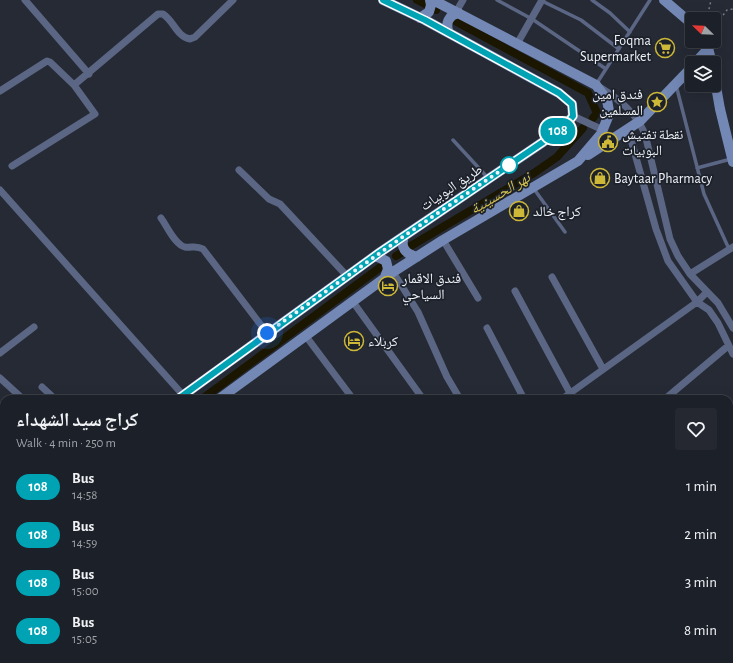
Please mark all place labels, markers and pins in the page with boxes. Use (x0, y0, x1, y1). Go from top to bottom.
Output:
place label: Foqma Supermarket (580, 34, 652, 64)
supermarket icon: Foqma Supermarket (654, 37, 676, 59)
place label: فندق امين المسلمين (592, 88, 643, 119)
place icon: فندق امين المسلمين (646, 91, 668, 113)
place label: نقطة تفتيش البوبيات (622, 128, 683, 159)
public building icon: نقطة تفتيش البوبيات (597, 131, 619, 153)
unlabelled marker (500, 156, 518, 174)
shop icon: Baytaar Pharmacy (589, 167, 611, 189)
place label: Baytaar Pharmacy (614, 172, 712, 186)
shop icon: كراج خالد (508, 200, 530, 222)
place label: كراج خالد (533, 205, 581, 221)
place label: فندق الاقمار السياحي (401, 272, 461, 306)
hotel icon: فندق الاقمار السياحي (377, 275, 399, 297)
hotel icon: كربلاء (343, 330, 365, 352)
place label: كربلاء (368, 335, 398, 350)

